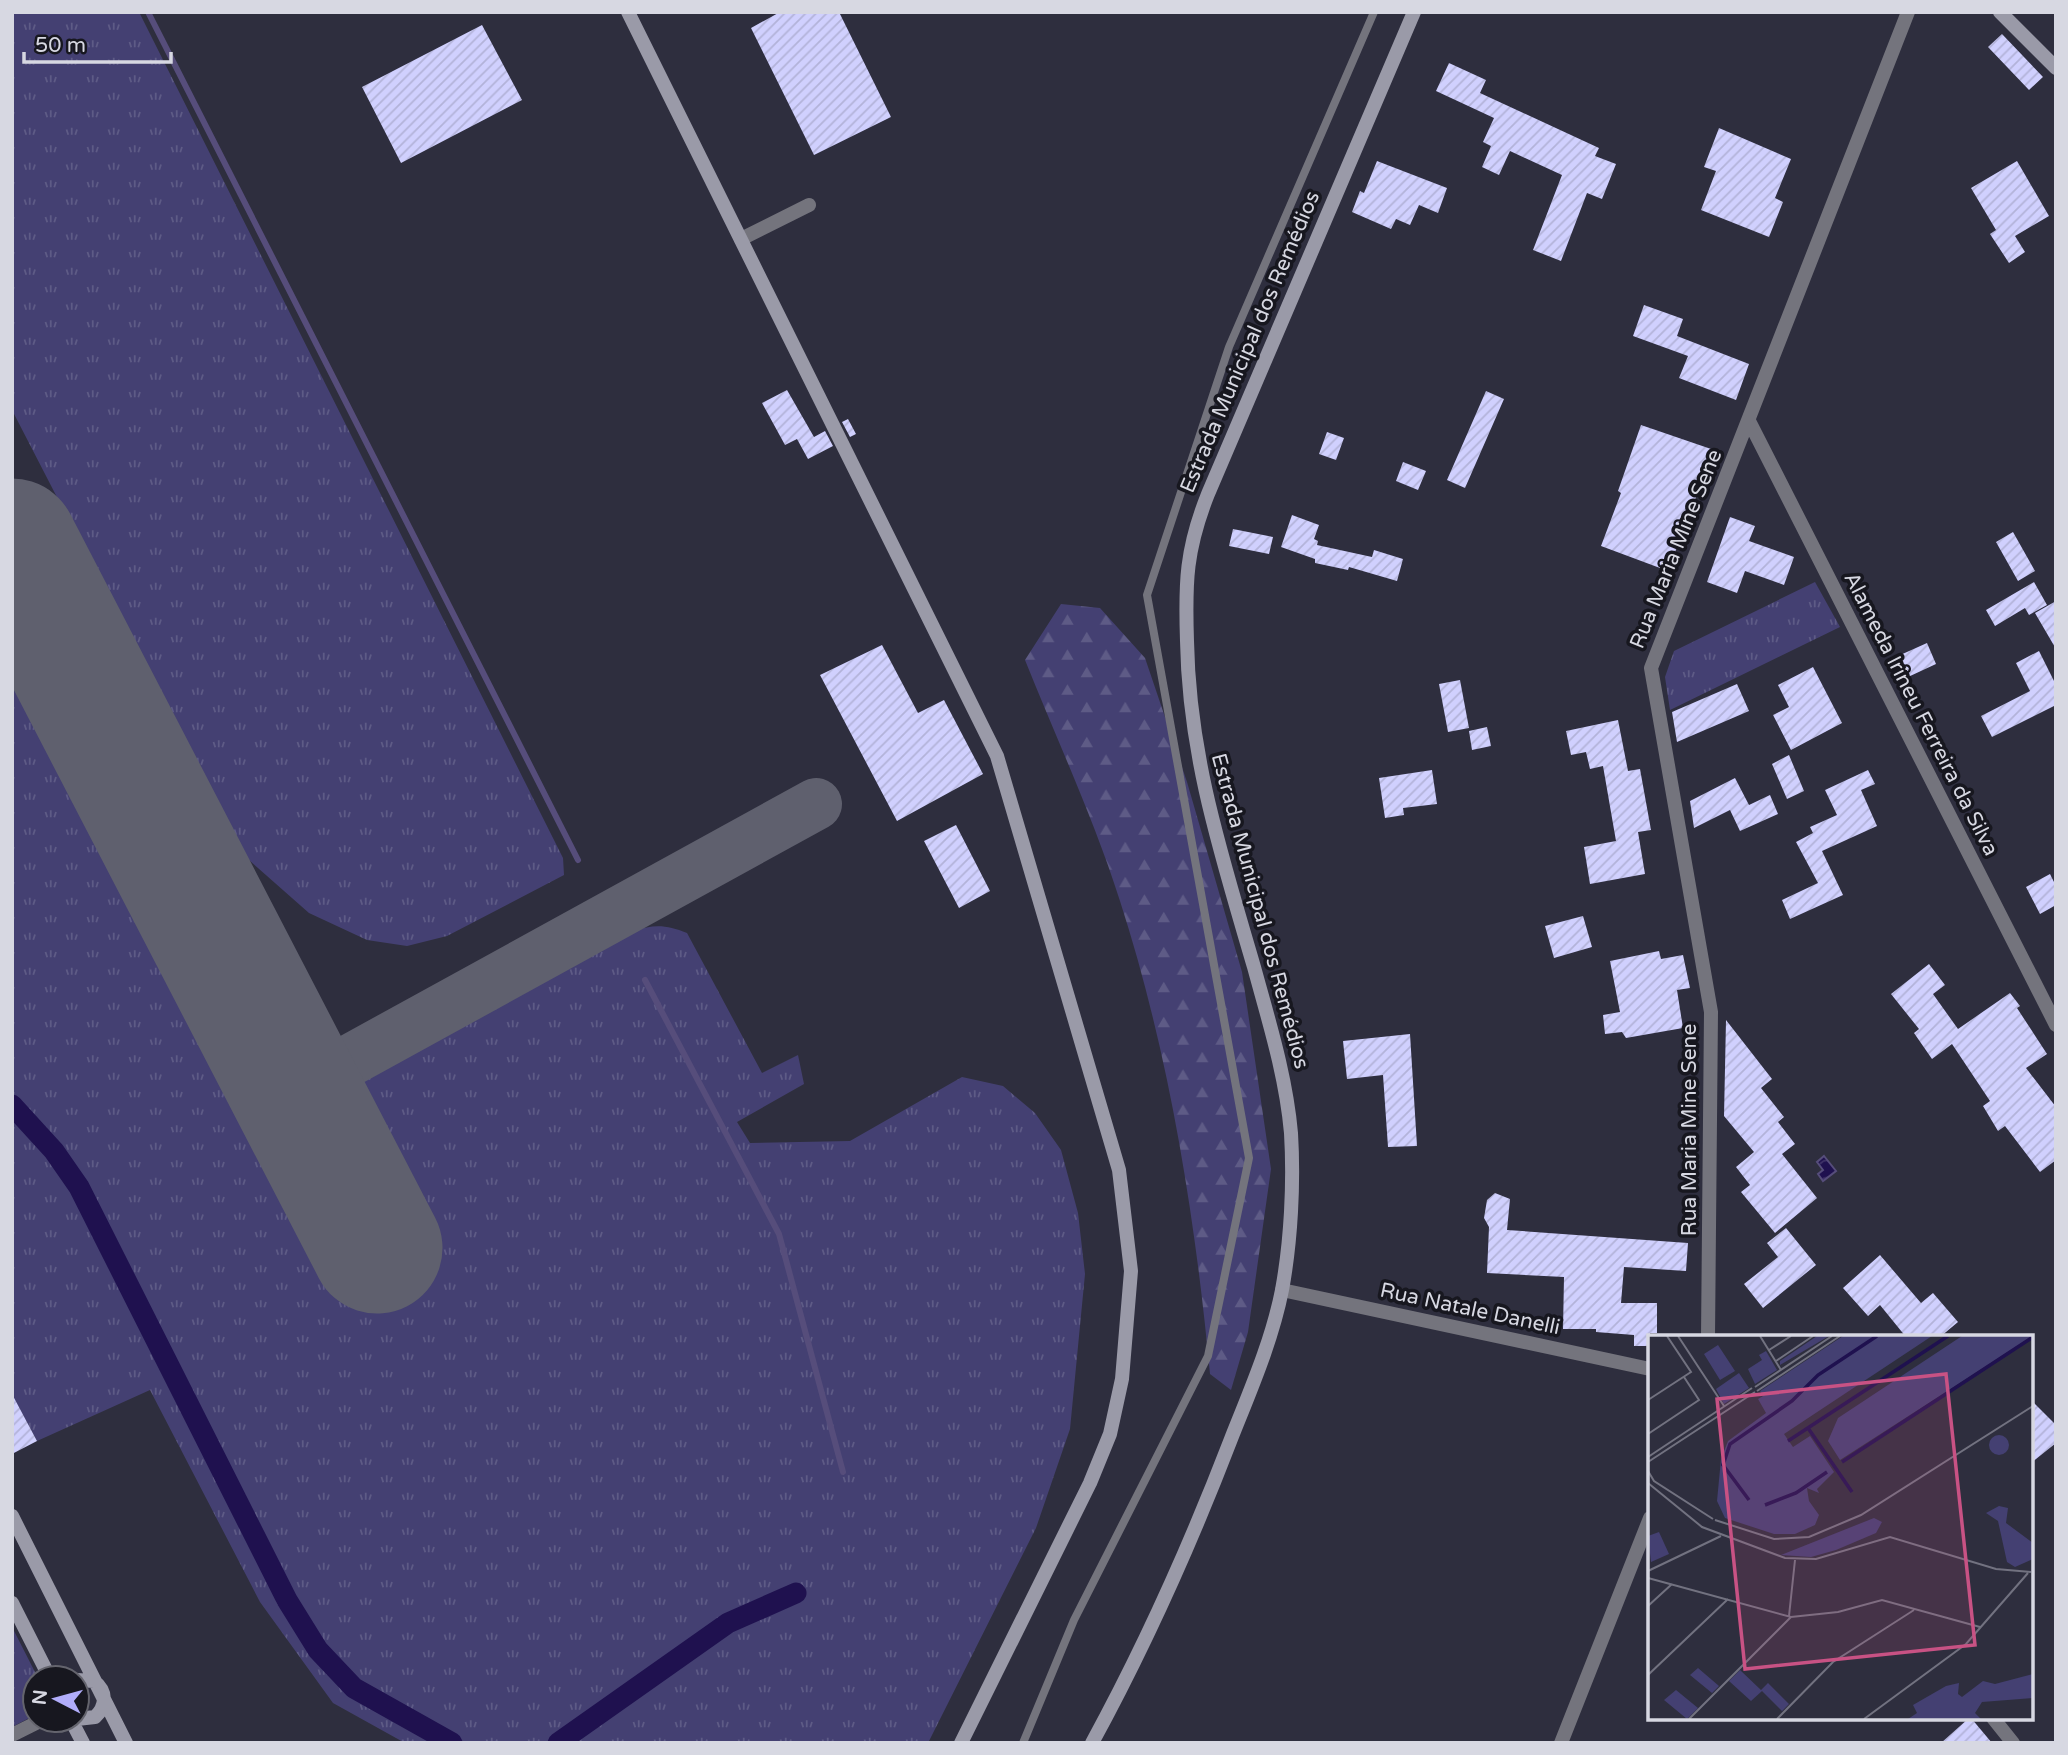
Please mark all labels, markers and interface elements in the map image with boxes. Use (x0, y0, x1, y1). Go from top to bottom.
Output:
scale bar (24, 21, 172, 65)
text: 50 m (35, 33, 86, 58)
street label: Estrada Municipal dos Remédios (1175, 187, 1325, 497)
street label: Rua Maria Mine Sene (1625, 446, 1727, 652)
street label: Alameda Irineu Ferreira da Silva (1838, 568, 2004, 860)
street label: Estrada Municipal dos Remédios (1206, 751, 1314, 1071)
street label: Rua Maria Mine Sene (1677, 1024, 1702, 1236)
street label: Rua Natale Danelli (1378, 1278, 1562, 1340)
inset map (1648, 1335, 2033, 1720)
north arrow (21, 1664, 91, 1734)
text: N (28, 1689, 52, 1706)

